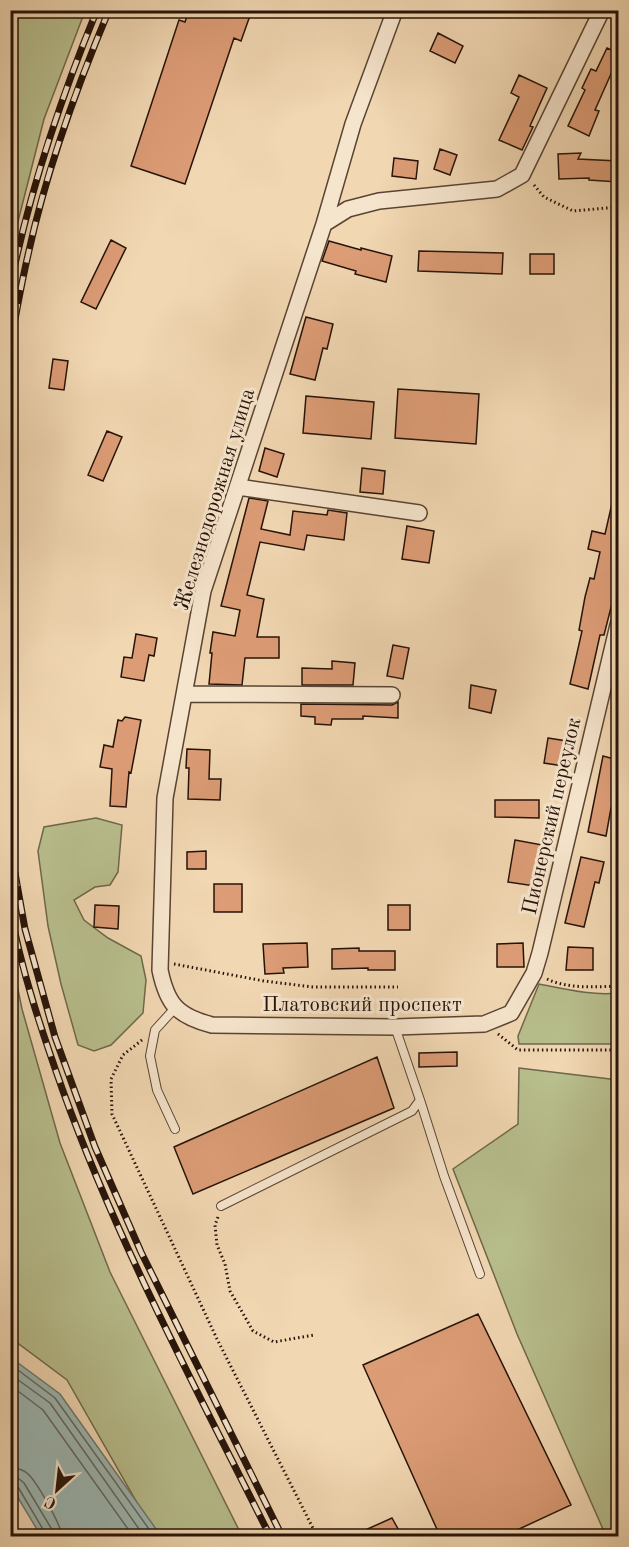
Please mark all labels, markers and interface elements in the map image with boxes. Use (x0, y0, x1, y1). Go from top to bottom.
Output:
street label: Железнодорожная улица (172, 386, 259, 613)
street label: Пионерский переулок (520, 715, 585, 917)
street label: Платовский проспект (262, 995, 462, 1016)
north arrow (27, 1460, 87, 1520)
text: С (43, 1492, 59, 1511)

